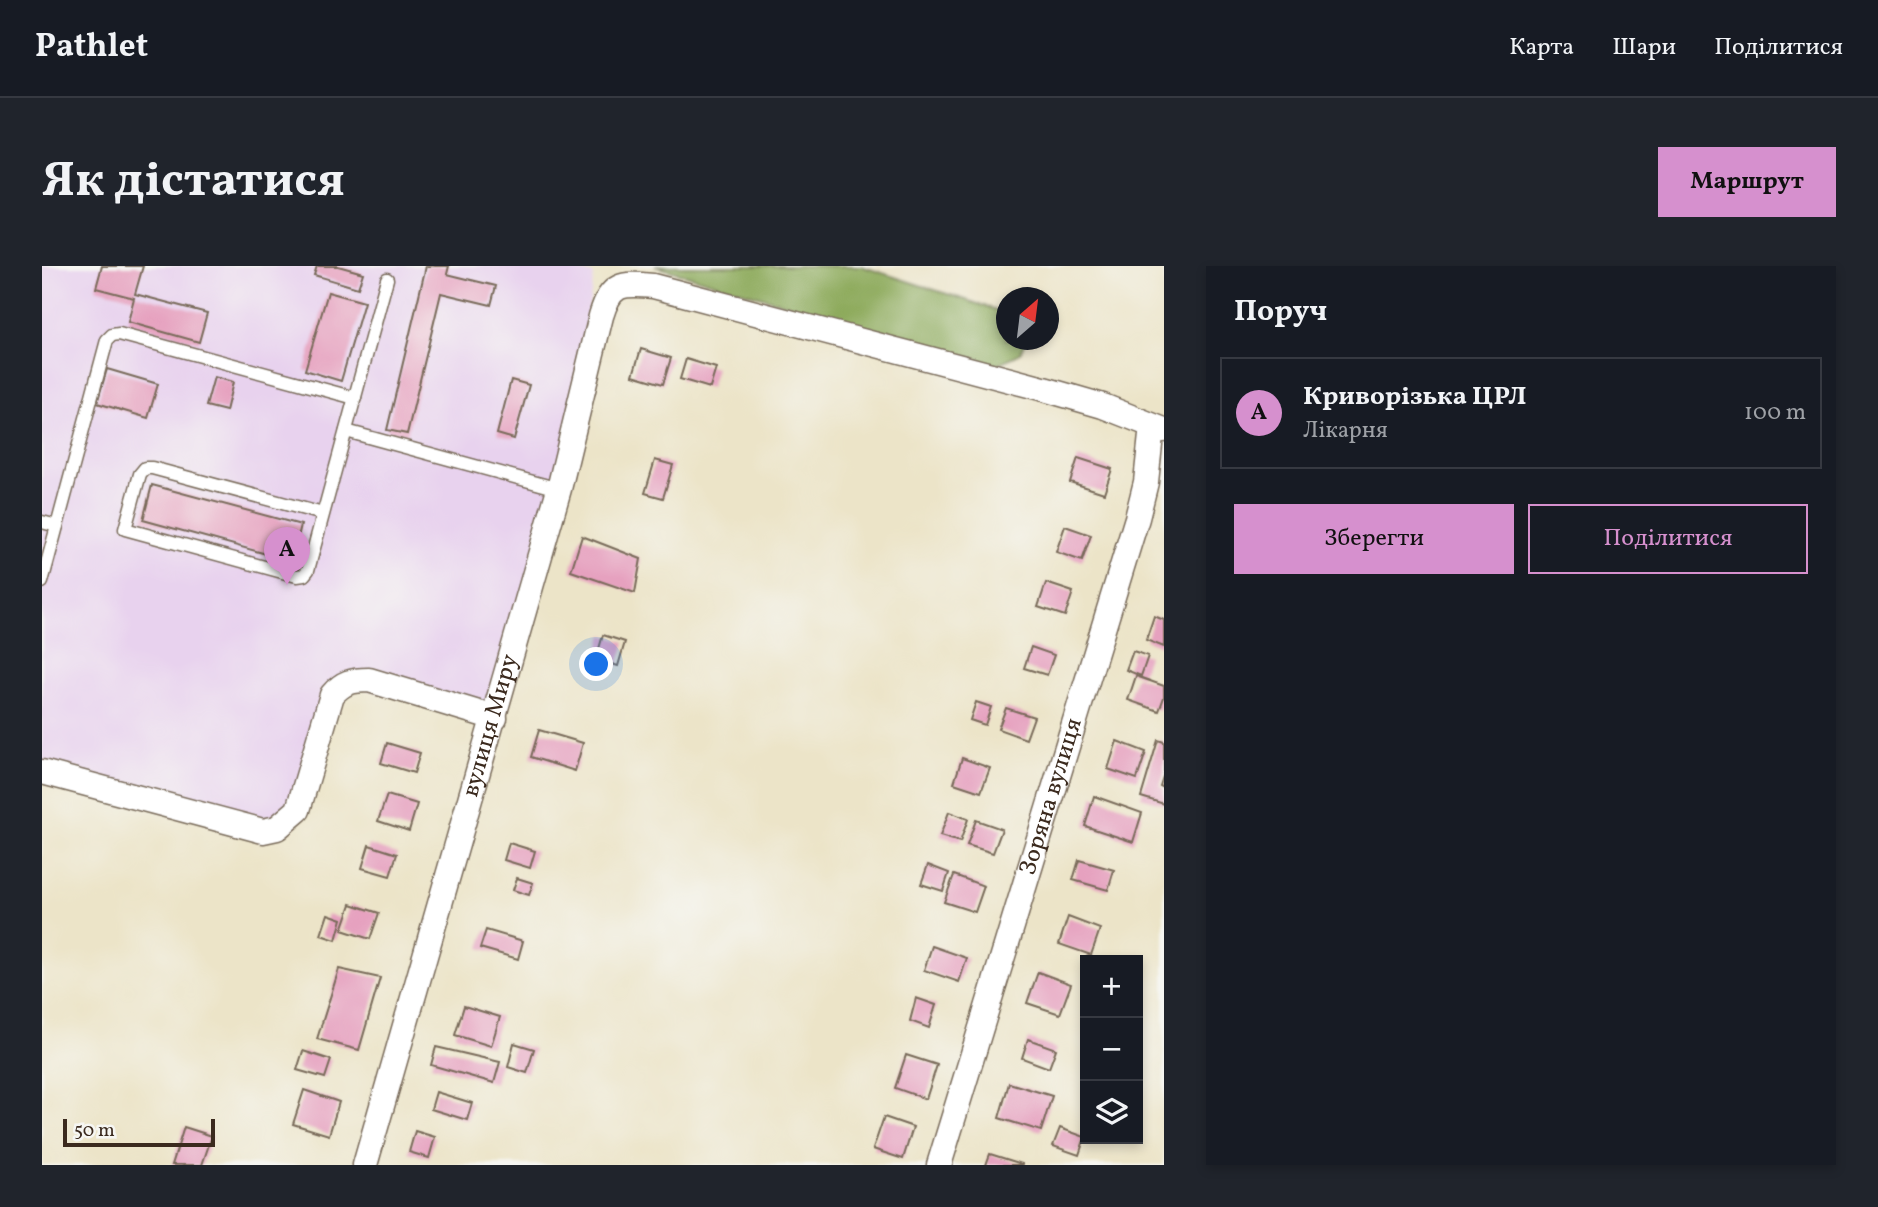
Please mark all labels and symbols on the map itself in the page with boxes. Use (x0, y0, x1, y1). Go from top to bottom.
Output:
north arrow (996, 287, 1059, 350)
pin: A (264, 527, 310, 585)
your location (579, 647, 613, 681)
street label: вулиця Миру (454, 650, 528, 801)
street label: Зоряна вулиця (1012, 714, 1092, 880)
scale bar (63, 1116, 215, 1148)

